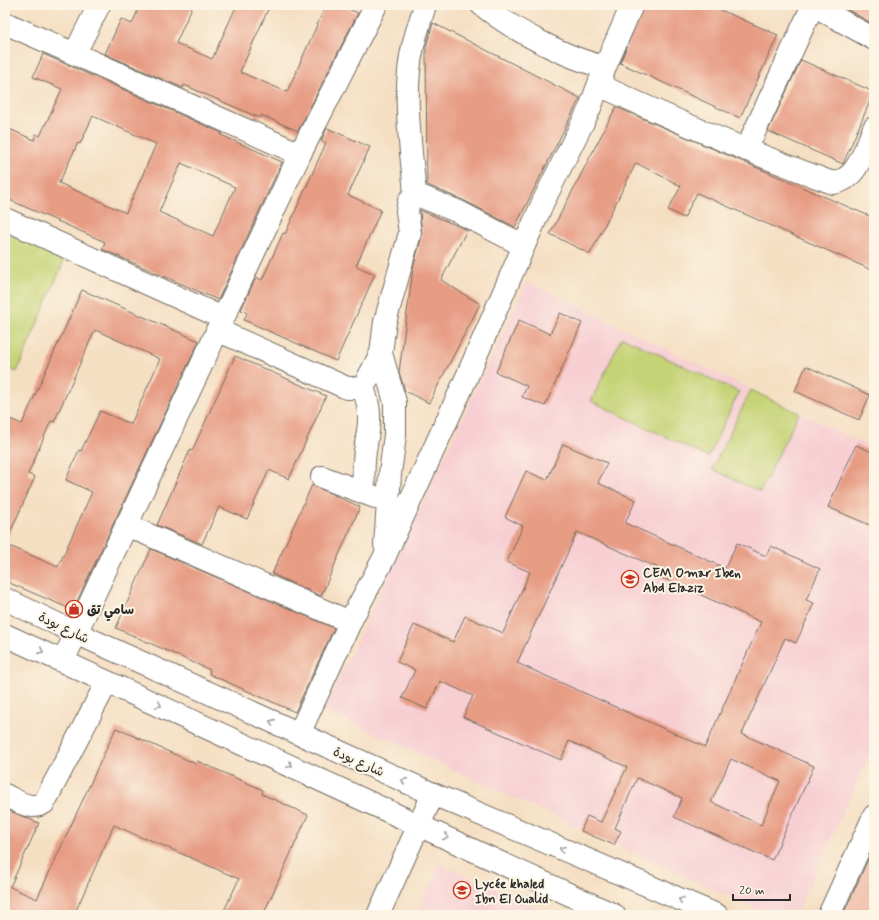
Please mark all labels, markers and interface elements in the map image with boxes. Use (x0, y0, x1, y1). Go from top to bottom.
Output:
place label: CEM Omar Iben Abd Elaziz (643, 565, 741, 597)
school or university icon: CEM Omar Iben Abd Elaziz (620, 569, 640, 589)
shop icon: سامي تق (64, 599, 84, 619)
place label: سامي تق (87, 602, 134, 622)
street label: شارع بودة (35, 609, 91, 648)
one-way arrow (36, 646, 44, 654)
one-way arrow (154, 700, 162, 708)
one-way arrow (269, 719, 277, 727)
street label: شارع بودة (330, 744, 387, 781)
one-way arrow (285, 760, 293, 768)
one-way arrow (400, 778, 408, 786)
one-way arrow (442, 832, 449, 840)
one-way arrow (558, 846, 566, 854)
place label: Lycée khaled Ibn El Oualid (475, 876, 548, 908)
scale bar (733, 876, 790, 902)
school or university icon: Lycée khaled Ibn El Oualid (452, 880, 472, 900)
text: 20 m (739, 883, 765, 899)
one-way arrow (678, 896, 685, 904)

